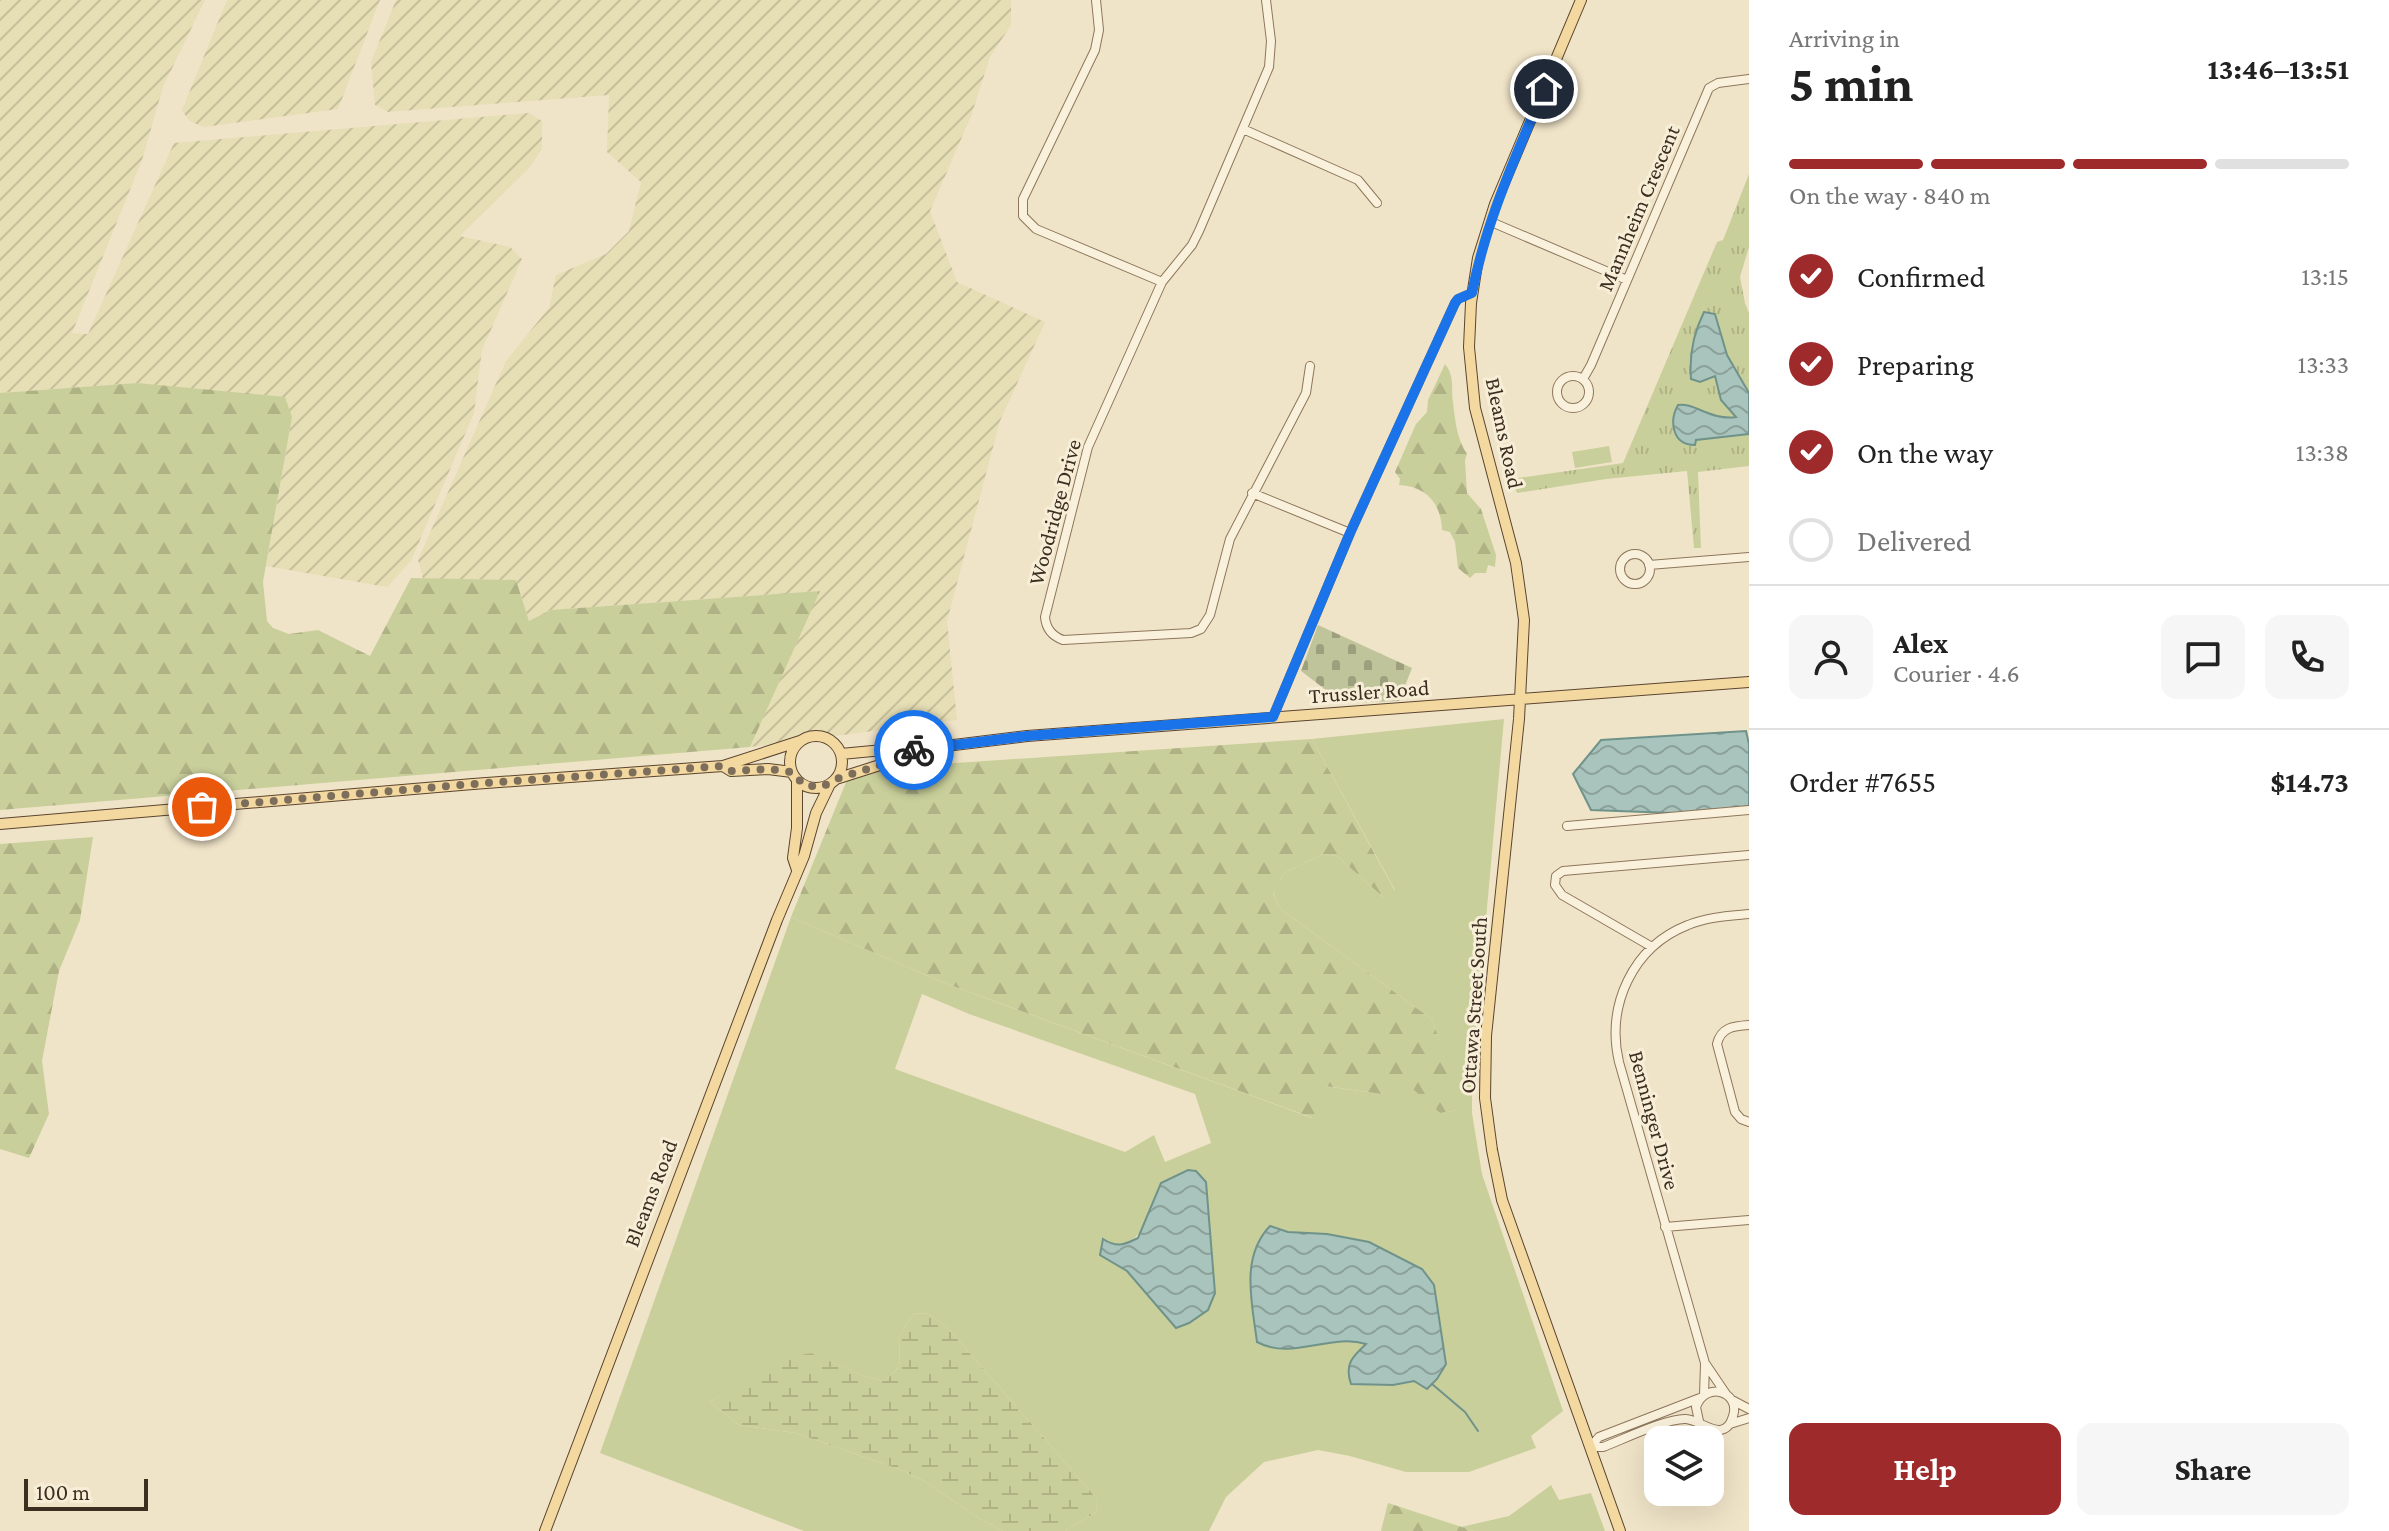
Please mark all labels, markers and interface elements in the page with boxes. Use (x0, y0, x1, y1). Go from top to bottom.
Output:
text: Arriving in (1789, 24, 1900, 53)
text: 13:46–13:51 (2208, 52, 2349, 85)
text: 5 min (1789, 54, 1913, 112)
pin (1510, 55, 1578, 123)
icon: home (1522, 67, 1566, 111)
street label: Mannheim Crescent (1592, 121, 1685, 295)
text: On the way · 840 m (1789, 181, 1991, 210)
icon: check (1789, 254, 1833, 298)
text: Confirmed (1857, 260, 1985, 293)
text: 13:15 (2301, 262, 2349, 291)
icon: check (1789, 342, 1833, 386)
text: Preparing (1857, 348, 1974, 381)
text: 13:33 (2298, 350, 2349, 379)
street label: Bleams Road (1481, 375, 1529, 491)
icon: check (1789, 430, 1833, 474)
street label: Woodridge Drive (1023, 436, 1086, 588)
text: On the way (1857, 436, 1993, 469)
text: 13:38 (2296, 438, 2349, 467)
text: Delivered (1857, 524, 1972, 557)
button: person (1789, 615, 1873, 699)
button: chat (2161, 615, 2245, 699)
button: phone (2265, 615, 2349, 699)
text: Alex (1893, 626, 1948, 659)
text: Courier · 4.6 (1893, 659, 2020, 688)
street label: Trussler Road (1308, 675, 1431, 708)
courier (874, 710, 954, 790)
icon: bike (892, 728, 936, 772)
text: Order #7655 (1789, 765, 1936, 798)
text: $14.73 (2270, 765, 2349, 798)
pin (168, 773, 236, 841)
icon: bag (180, 785, 224, 829)
street label: Ottawa Street South (1455, 916, 1492, 1094)
street label: Benninger Drive (1624, 1048, 1685, 1192)
street label: Bleams Road (619, 1136, 682, 1250)
button: Help (1789, 1423, 2061, 1515)
button: Share (2077, 1423, 2349, 1515)
map controls (1644, 1426, 1724, 1506)
button: layers (1644, 1426, 1724, 1506)
scale bar (24, 1475, 148, 1511)
text: 100 m (36, 1480, 90, 1505)

